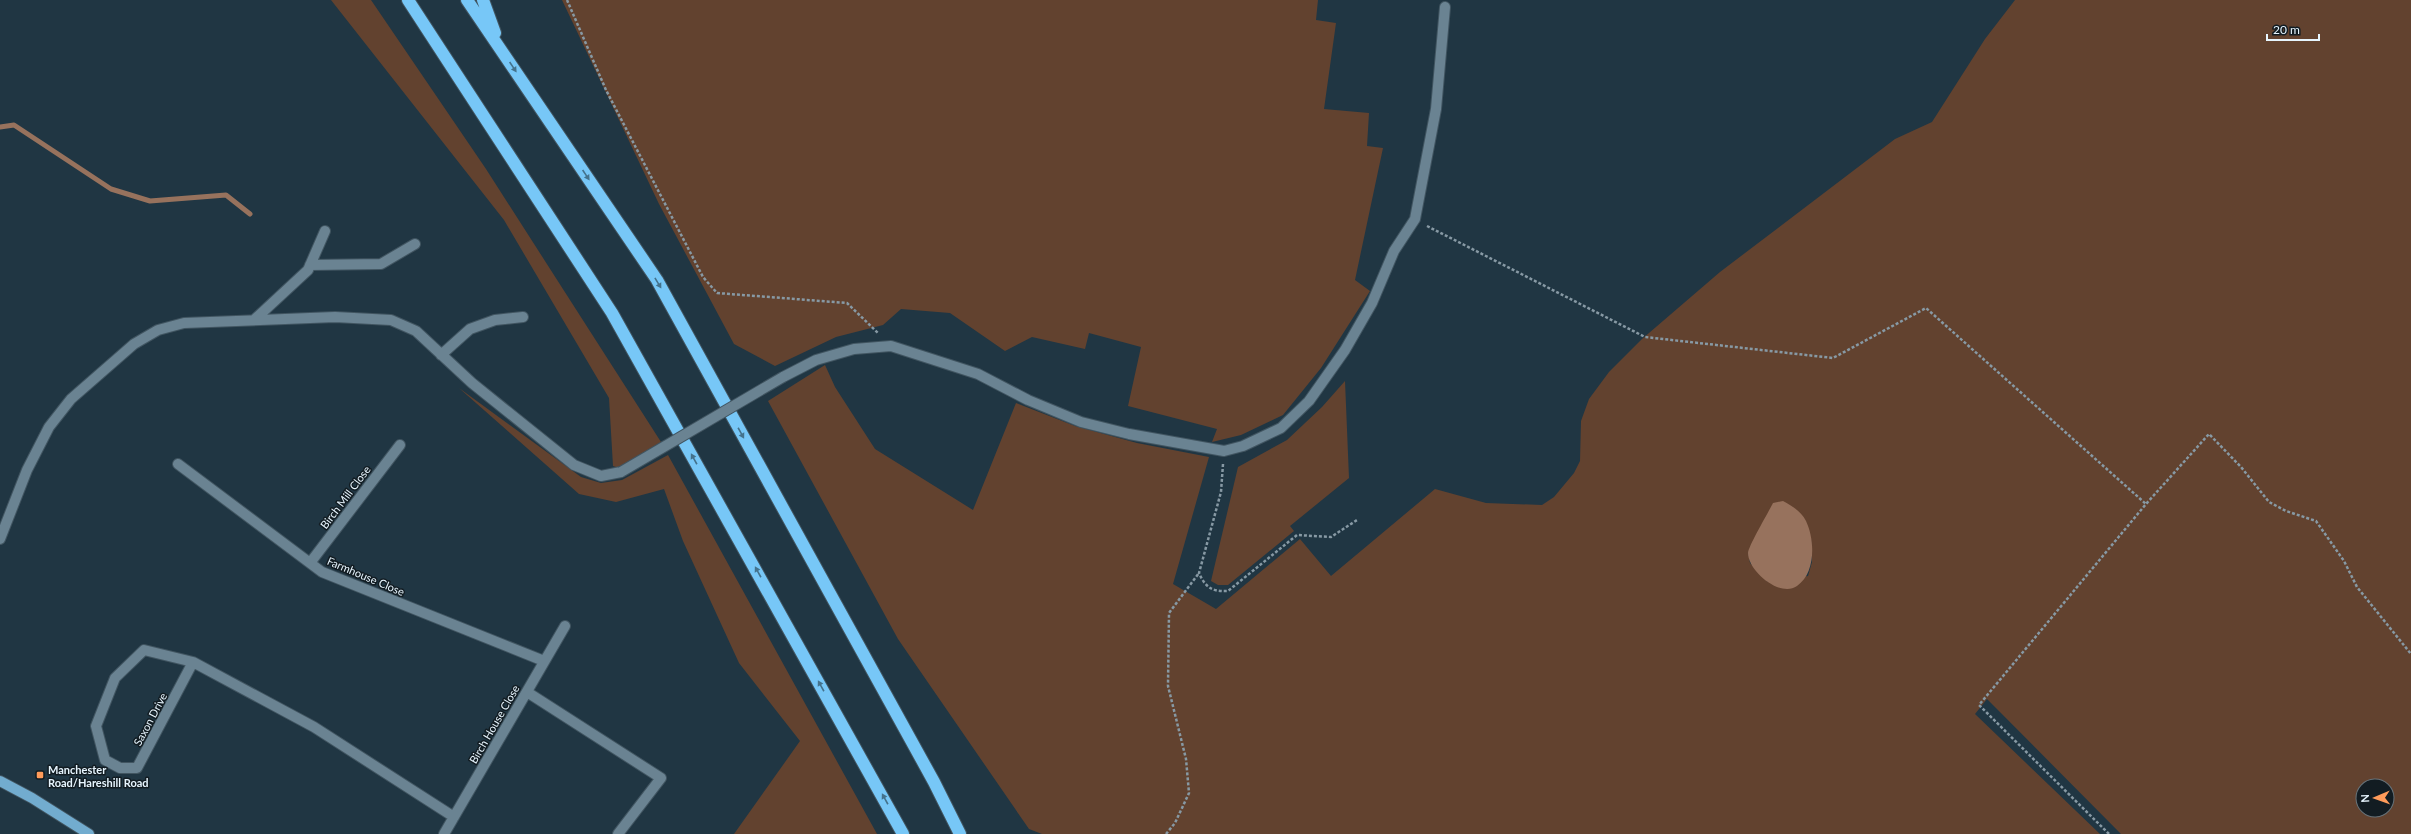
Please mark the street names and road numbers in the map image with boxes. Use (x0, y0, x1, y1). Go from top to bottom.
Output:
street label: Birch Mill Close (317, 463, 373, 531)
street label: Farmhouse Close (325, 554, 407, 598)
street label: Birch House Close (466, 682, 522, 766)
street label: Saxon Drive (131, 690, 169, 748)

